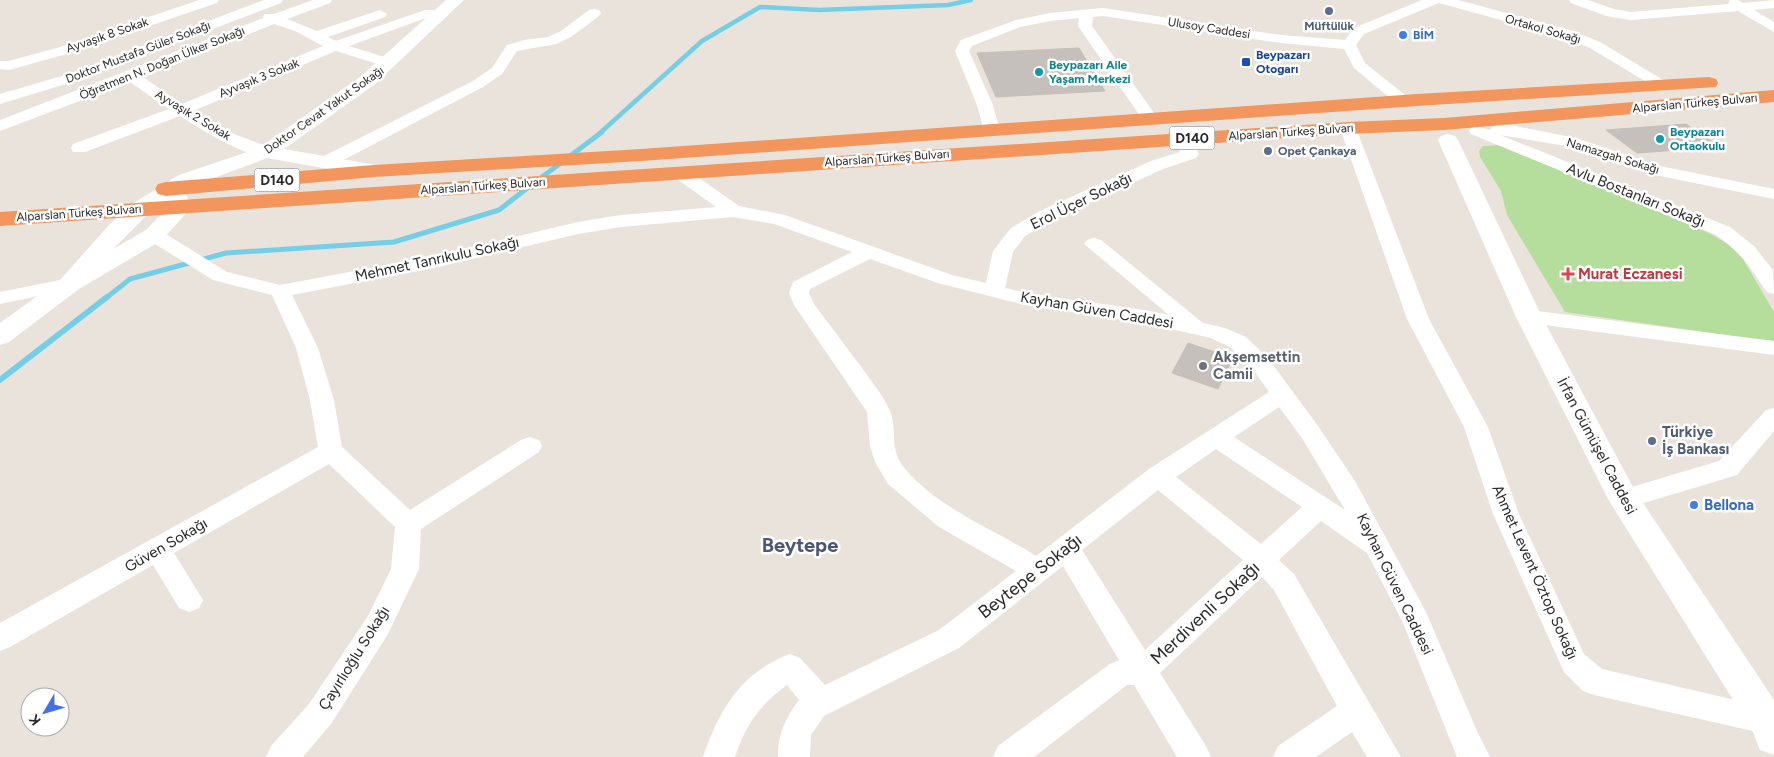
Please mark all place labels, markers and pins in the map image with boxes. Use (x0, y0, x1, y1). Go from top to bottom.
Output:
marker: Müftülük (1323, 5, 1335, 17)
place label: Müftülük (1304, 19, 1354, 33)
place label: BİM (1413, 28, 1434, 42)
marker: BİM (1397, 29, 1409, 41)
place label: Beypazarı Otogarı (1256, 48, 1310, 76)
marker: Beypazarı Otogarı (1240, 56, 1252, 68)
place label: Beypazarı Aile Yaşam Merkezi (1049, 58, 1131, 86)
marker: Beypazarı Aile Yaşam Merkezi (1033, 66, 1045, 78)
place label: Beypazarı Ortaokulu (1670, 125, 1725, 153)
marker: Beypazarı Ortaokulu (1654, 133, 1666, 145)
place label: Opet Çankaya (1278, 144, 1356, 158)
marker: Opet Çankaya (1262, 145, 1274, 157)
place label: Murat Eczanesi (1578, 265, 1683, 283)
marker: Murat Eczanesi (1562, 268, 1574, 280)
place label: Akşemsettin Camii (1213, 348, 1300, 383)
marker: Akşemsettin Camii (1197, 360, 1209, 372)
place label: Türkiye İş Bankası (1662, 423, 1729, 458)
marker: Türkiye İş Bankası (1646, 435, 1658, 447)
place label: Bellona (1704, 496, 1754, 514)
marker: Bellona (1688, 499, 1700, 511)

